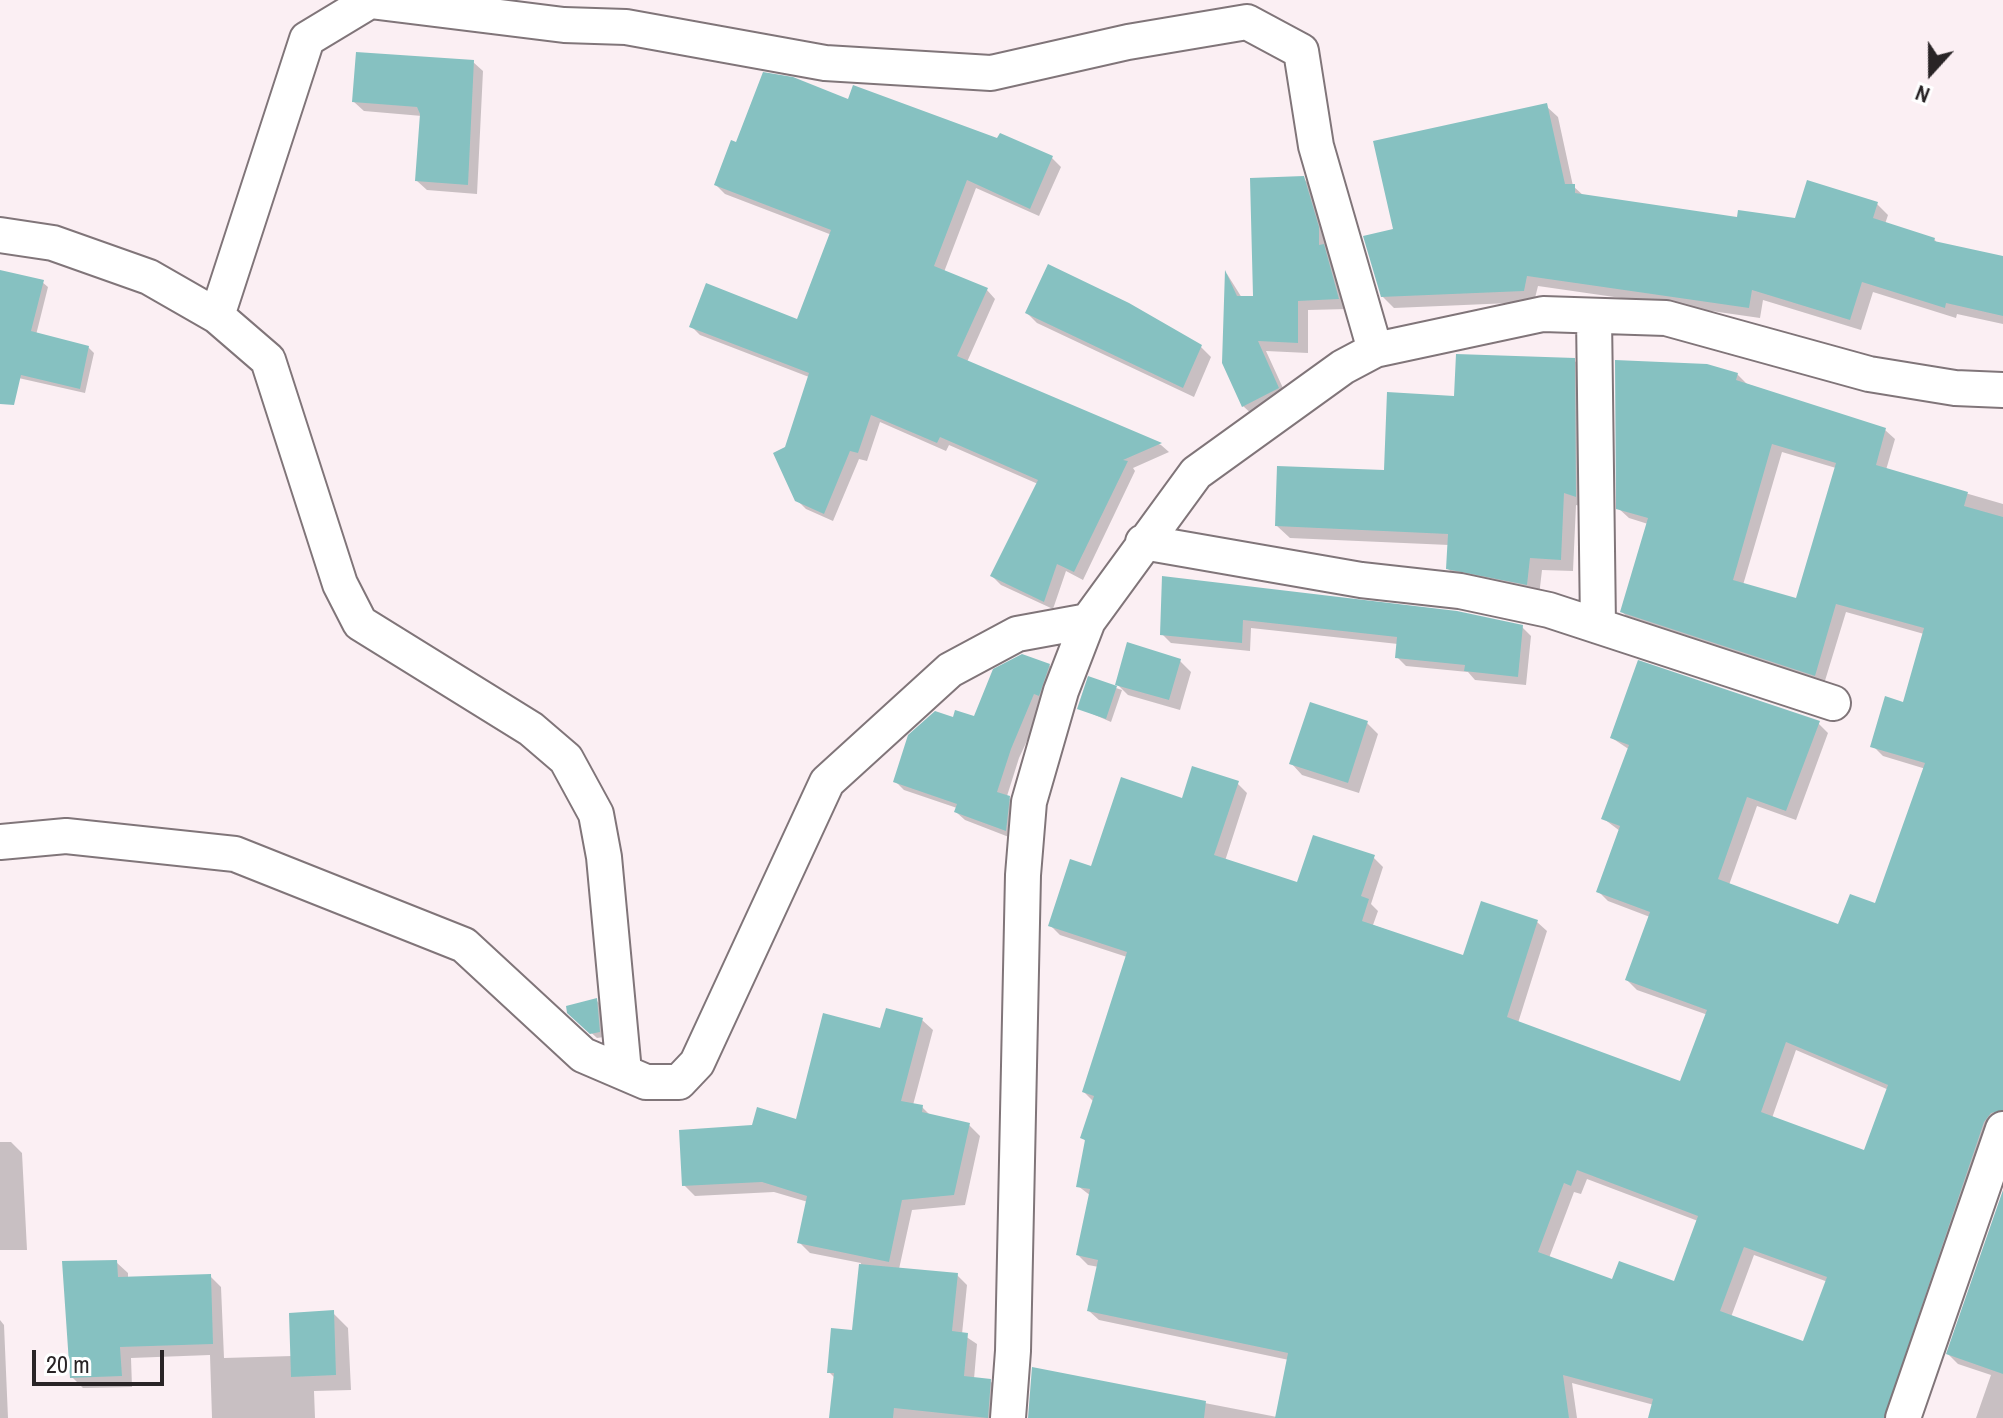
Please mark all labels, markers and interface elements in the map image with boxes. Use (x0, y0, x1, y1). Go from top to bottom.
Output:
north arrow (1891, 32, 1971, 112)
text: N (1911, 78, 1934, 111)
scale bar (36, 1334, 168, 1384)
text: 20 m (46, 1348, 90, 1380)

